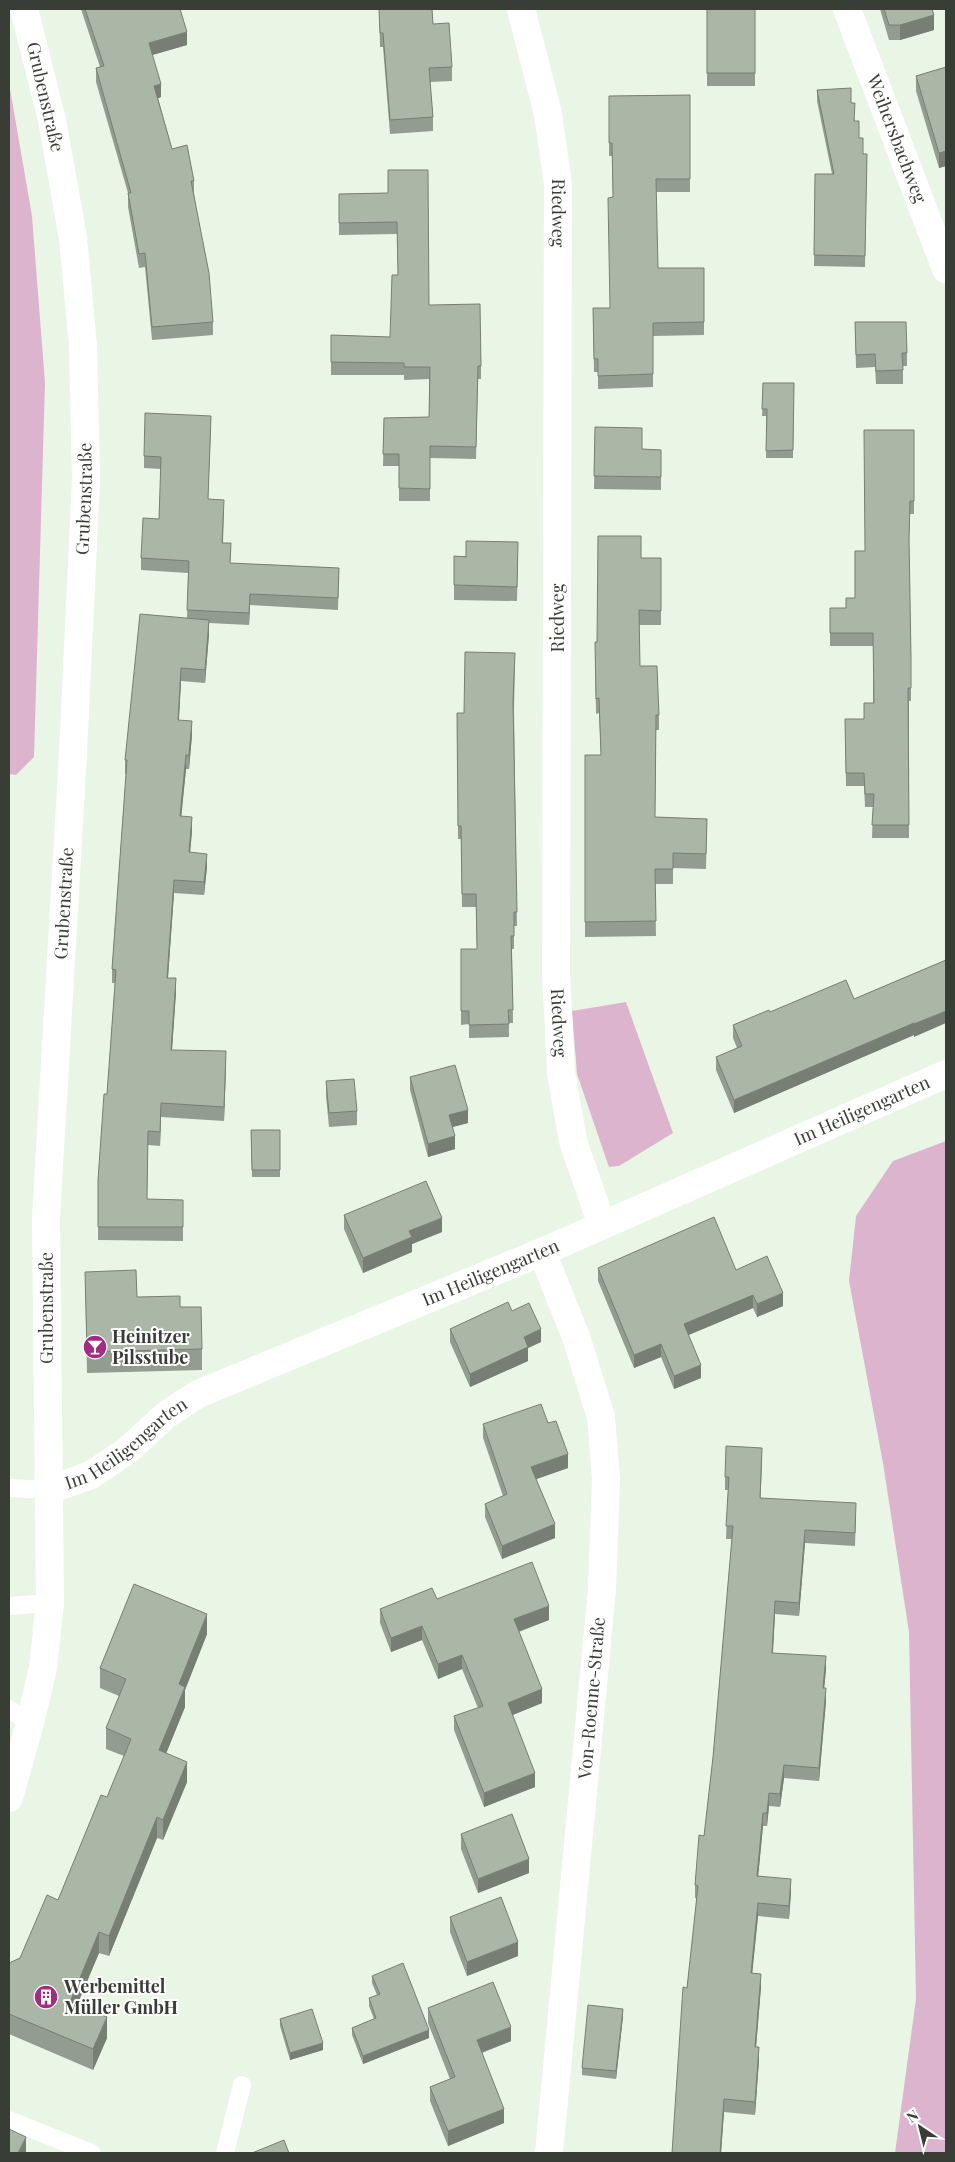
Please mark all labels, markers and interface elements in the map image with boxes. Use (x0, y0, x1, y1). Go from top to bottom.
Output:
street label: Grubenstraße (22, 39, 70, 154)
street label: Weihersbachweg (862, 70, 933, 207)
street label: Riedweg (547, 178, 571, 248)
street label: Grubenstraße (69, 443, 97, 555)
street label: Riedweg (545, 583, 569, 652)
street label: Grubenstraße (48, 847, 79, 960)
street label: Riedweg (546, 988, 573, 1058)
street label: Im Heiligengarten (790, 1070, 934, 1151)
street label: Im Heiligengarten (418, 1233, 563, 1311)
street label: Grubenstraße (34, 1252, 58, 1364)
place label: Heinitzer Pilsstube (112, 1324, 190, 1369)
bar icon: Heinitzer Pilsstube (82, 1334, 108, 1360)
street label: Im Heiligengarten (61, 1391, 192, 1494)
street label: Von-Roenne-Straße (572, 1616, 610, 1781)
place label: Werbemittel Müller GmbH (63, 1974, 178, 2019)
building icon: Werbemittel Müller GmbH (33, 1984, 59, 2010)
north arrow (895, 2102, 945, 2152)
text: N (903, 2105, 922, 2127)

